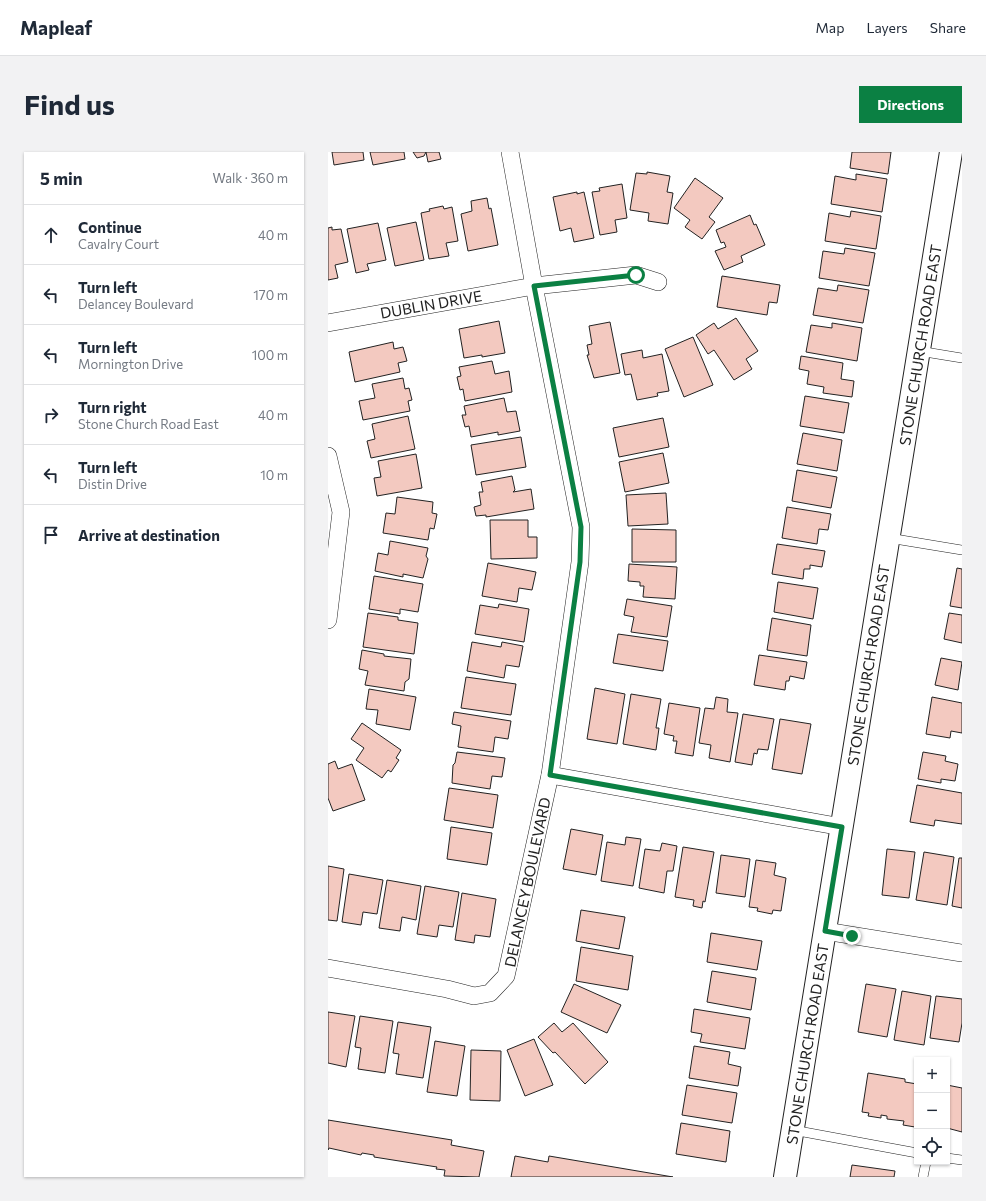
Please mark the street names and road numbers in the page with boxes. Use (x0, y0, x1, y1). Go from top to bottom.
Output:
street label: STONE CHURCH ROAD EAST (895, 243, 945, 447)
street label: DUBLIN DRIVE (379, 286, 483, 322)
street label: STONE CHURCH ROAD EAST (843, 563, 893, 767)
street label: DELANCEY BOULEVARD (500, 795, 554, 969)
street label: STONE CHURCH ROAD EAST (782, 942, 832, 1146)

